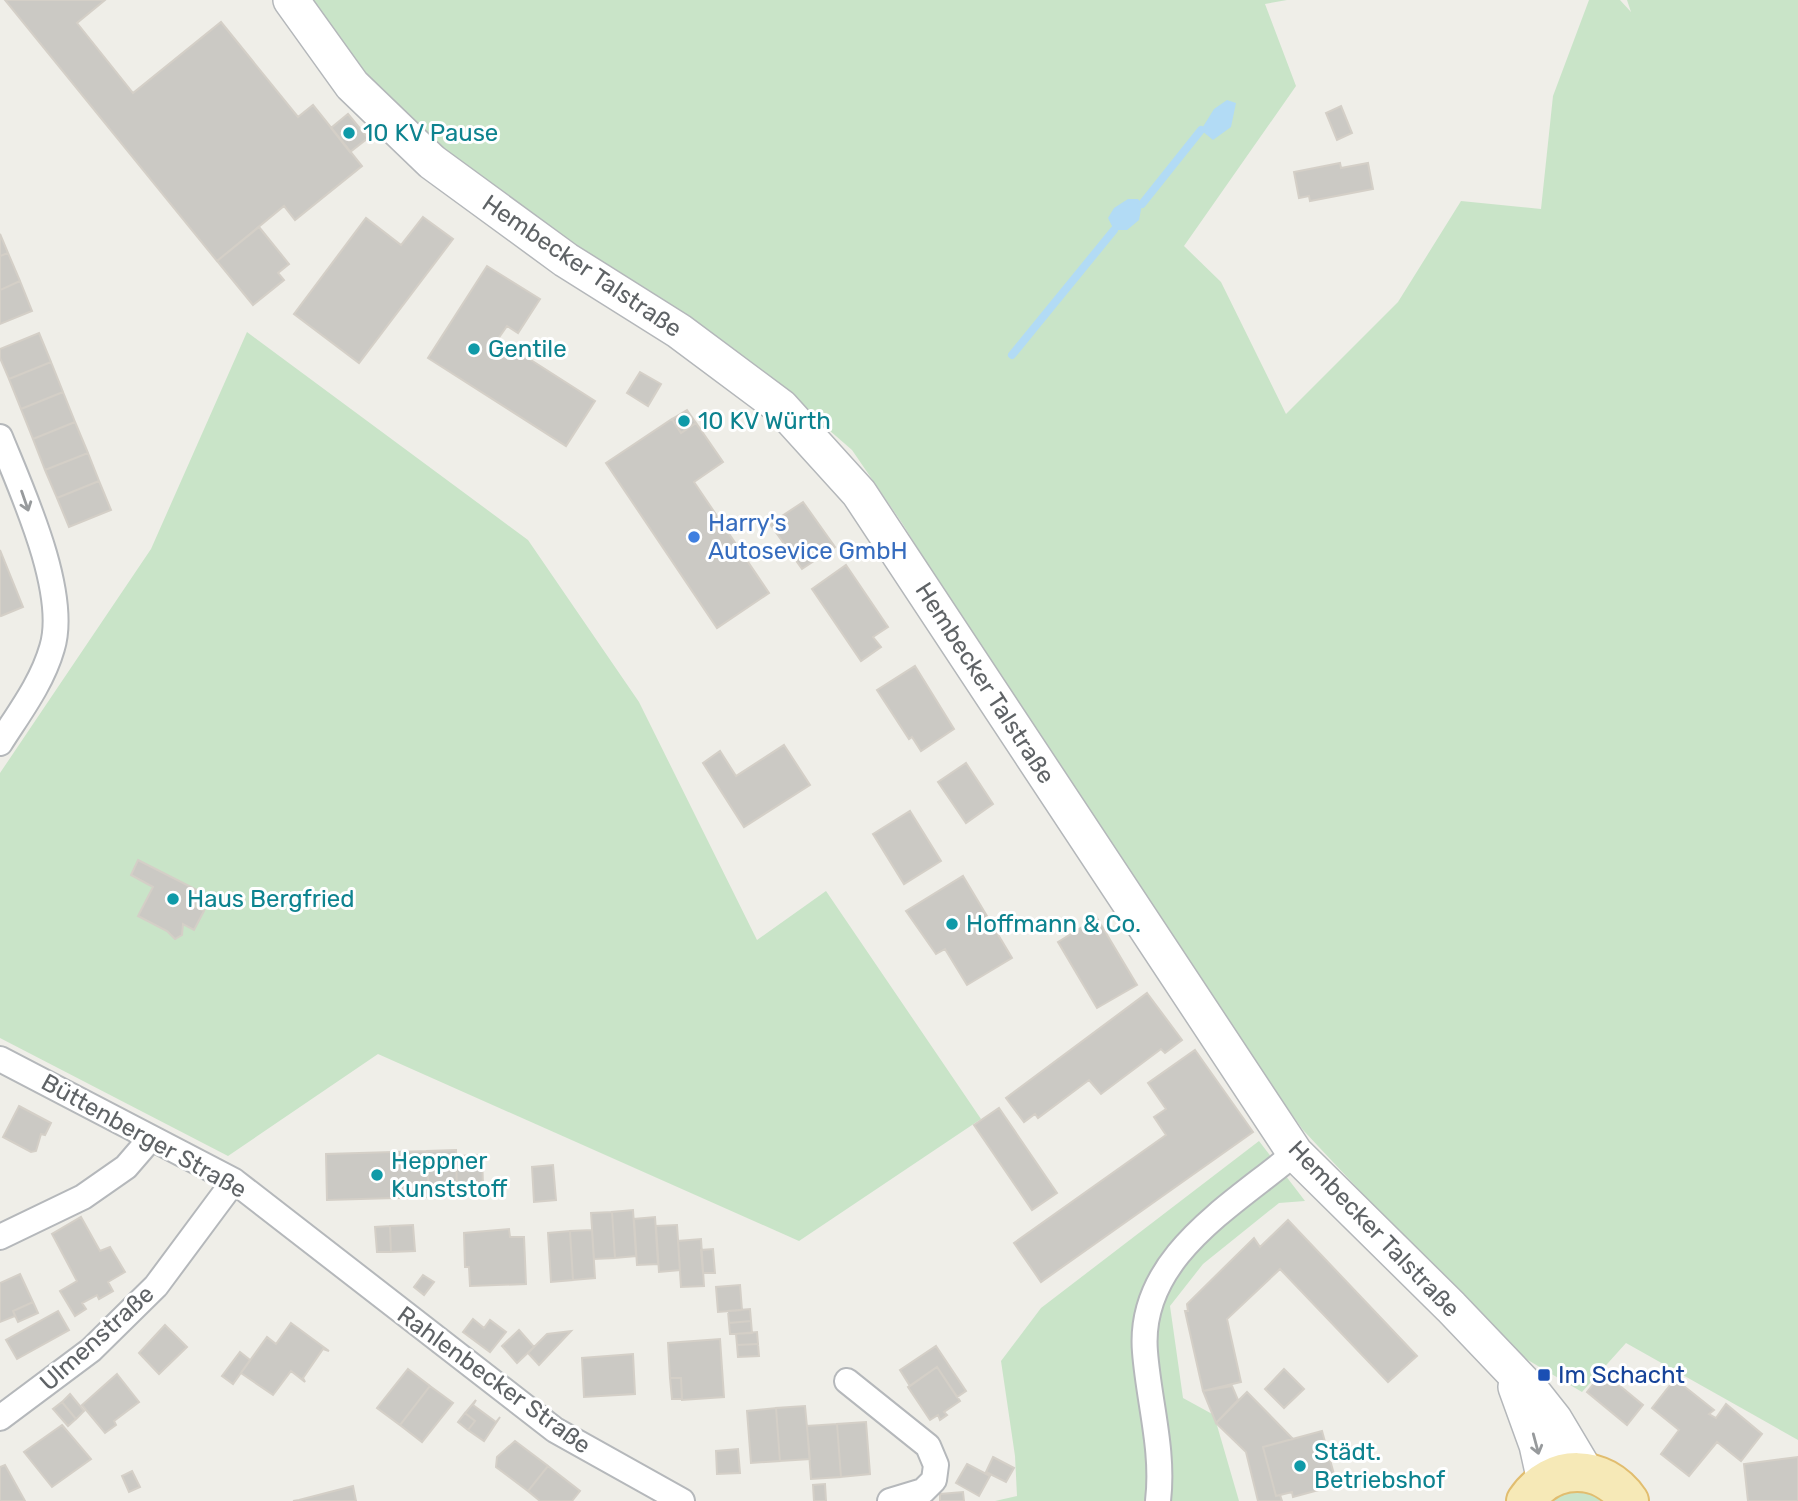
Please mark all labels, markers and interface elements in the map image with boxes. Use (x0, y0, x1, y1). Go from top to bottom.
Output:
place label: 10 KV Pause (363, 119, 498, 147)
marker: 10 KV Pause (341, 125, 357, 141)
street label: Hembecker Talstraße (477, 189, 687, 343)
place label: Gentile (488, 335, 567, 363)
marker: Gentile (466, 341, 482, 357)
place label: 10 KV Würth (698, 407, 831, 435)
marker: 10 KV Würth (676, 413, 692, 429)
one-way arrow (20, 489, 32, 511)
place label: Harry's Autosevice GmbH (708, 509, 908, 565)
marker: Harry's Autosevice GmbH (686, 529, 702, 545)
street label: Hembecker Talstraße (910, 577, 1060, 789)
place label: Haus Bergfried (187, 885, 355, 913)
marker: Haus Bergfried (165, 891, 181, 907)
place label: Hoffmann & Co. (966, 910, 1141, 938)
marker: Hoffmann & Co. (944, 916, 960, 932)
street label: Büttenberger Straße (37, 1068, 251, 1204)
street label: Hembecker Talstraße (1283, 1135, 1465, 1323)
place label: Heppner Kunststoff (391, 1147, 508, 1203)
marker: Heppner Kunststoff (369, 1167, 385, 1183)
street label: Ulmenstraße (34, 1280, 160, 1396)
street label: Rahlenbecker Straße (392, 1300, 596, 1460)
place label: Im Schacht (1558, 1361, 1685, 1389)
marker: Im Schacht (1536, 1367, 1552, 1383)
one-way arrow (1531, 1433, 1544, 1455)
place label: Städt. Betriebshof (1314, 1438, 1446, 1494)
marker: Städt. Betriebshof (1292, 1458, 1308, 1474)

